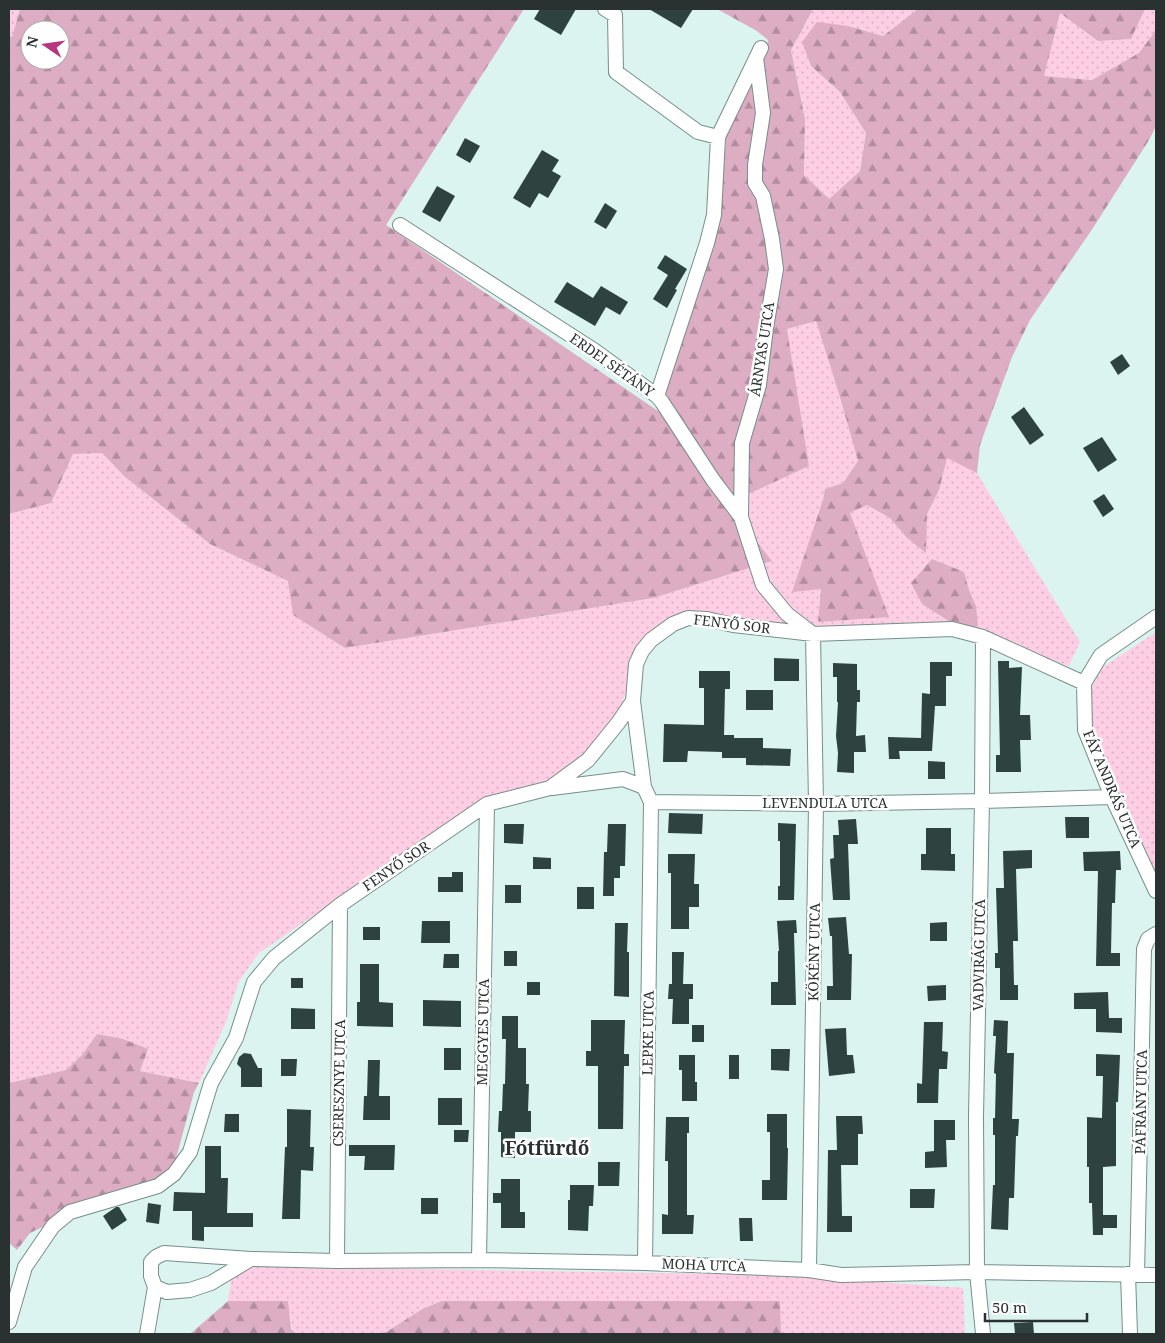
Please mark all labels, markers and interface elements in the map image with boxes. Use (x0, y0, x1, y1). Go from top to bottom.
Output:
north arrow (20, 20, 70, 70)
text: N (21, 34, 42, 49)
street label: ÁRNYAS UTCA (745, 300, 778, 398)
street label: ERDEI SÉTÁNY (566, 328, 658, 401)
street label: FENYŐ SOR (693, 609, 772, 638)
street label: FÁY ANDRÁS UTCA (1079, 727, 1146, 851)
street label: LEVENDULA UTCA (762, 793, 888, 812)
street label: FENYŐ SOR (358, 836, 434, 895)
street label: VADVIRÁG UTCA (968, 899, 989, 1011)
street label: KÖKÉNY UTCA (803, 903, 824, 1001)
street label: MEGGYES UTCA (472, 978, 493, 1086)
street label: LEPKE UTCA (637, 990, 658, 1076)
street label: CSERESZNYE UTCA (328, 1019, 349, 1147)
street label: PÁFRÁNY UTCA (1130, 1049, 1151, 1155)
district label: Fótfürdő (505, 1135, 589, 1161)
street label: MOHA UTCA (661, 1254, 747, 1275)
scale bar (985, 1290, 1088, 1322)
text: 50 m (992, 1297, 1027, 1317)

